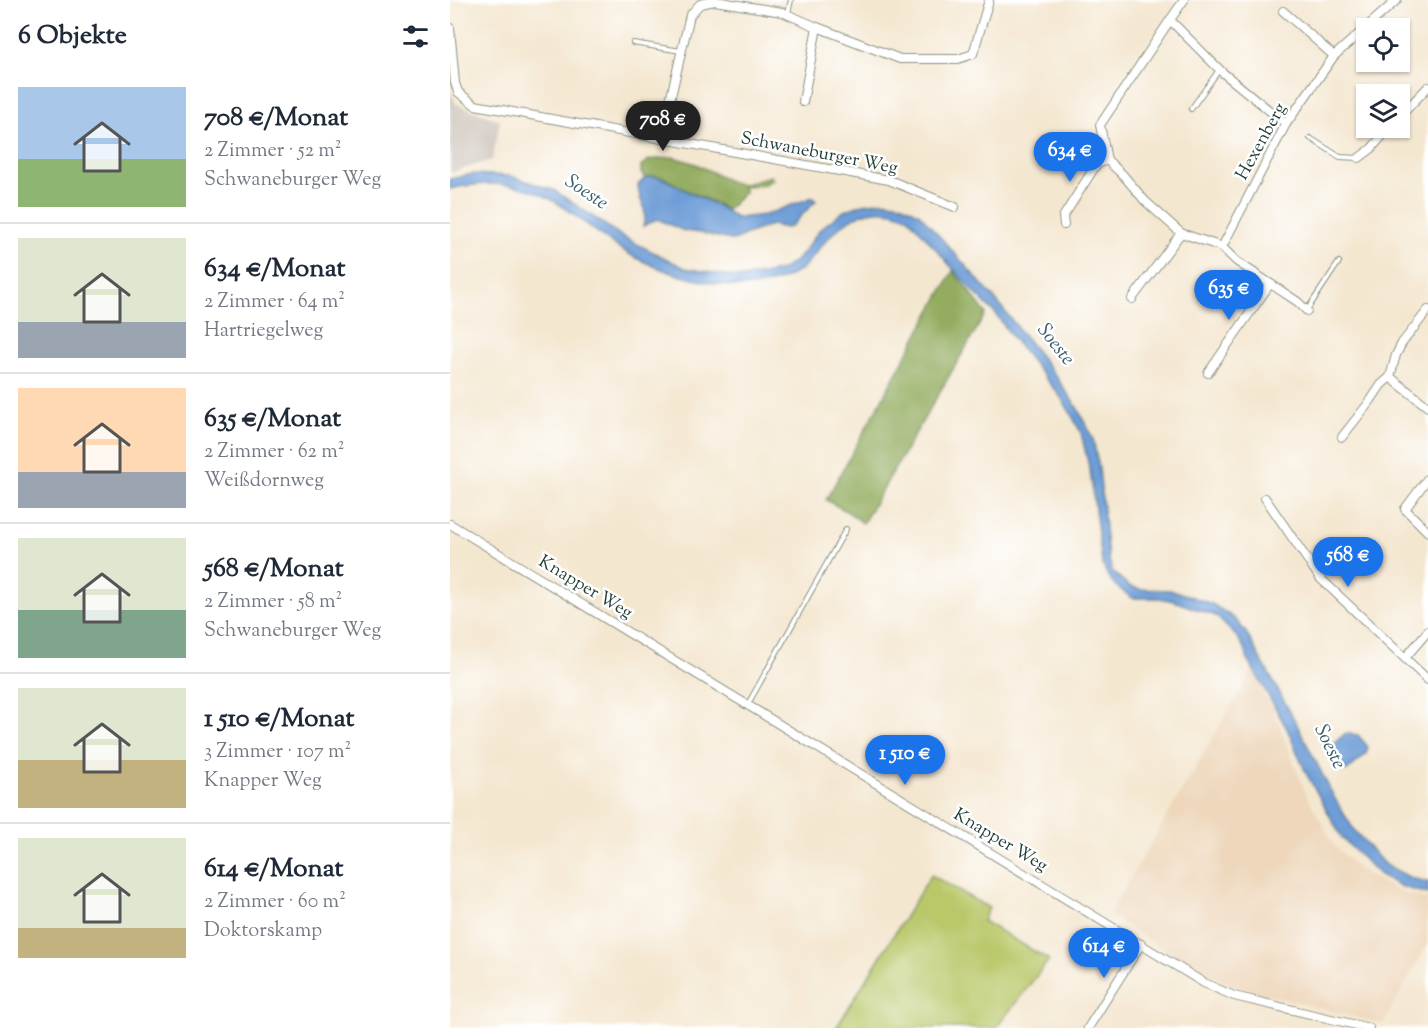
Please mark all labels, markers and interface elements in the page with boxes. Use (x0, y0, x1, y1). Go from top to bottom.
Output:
text: 6 Objekte (18, 18, 127, 55)
map controls (1356, 18, 1410, 138)
button: locate (1356, 18, 1410, 72)
icon: filters (399, 20, 432, 53)
button: layers (1356, 84, 1410, 138)
street label: Hexenberg (1230, 98, 1294, 185)
text: 708 €/Monat (204, 100, 348, 137)
pin: 708 € (621, 101, 705, 152)
text: 708 € (640, 106, 686, 135)
icon: home (66, 111, 138, 183)
street label: Schwaneburger Weg (738, 126, 900, 182)
pin: 634 € (1028, 132, 1112, 183)
text: 2 Zimmer · 52 m² (204, 137, 342, 166)
text: 634 € (1048, 137, 1092, 166)
text: Schwaneburger Weg (204, 166, 381, 195)
water label: Soeste (559, 168, 613, 218)
text: 634 €/Monat (204, 251, 345, 288)
icon: home (66, 262, 138, 334)
pin: 635 € (1187, 270, 1271, 321)
text: 635 € (1208, 275, 1250, 304)
text: 2 Zimmer · 64 m² (204, 288, 345, 317)
text: Hartriegelweg (204, 317, 323, 346)
water label: Soeste (1029, 318, 1081, 372)
text: 635 €/Monat (204, 401, 341, 438)
icon: home (66, 412, 138, 484)
text: 2 Zimmer · 62 m² (204, 438, 344, 467)
text: Weißdornweg (204, 467, 324, 496)
pin: 568 € (1306, 537, 1390, 588)
text: 568 € (1326, 542, 1370, 571)
street label: Knapper Weg (533, 550, 637, 627)
text: 568 €/Monat (204, 551, 344, 588)
icon: home (66, 562, 138, 634)
text: 2 Zimmer · 58 m² (204, 588, 342, 617)
text: Schwaneburger Weg (204, 617, 381, 646)
text: 1 510 €/Monat (204, 701, 354, 738)
icon: home (66, 712, 138, 784)
water label: Soeste (1306, 720, 1352, 774)
pin: 1 510 € (850, 735, 960, 786)
text: 3 Zimmer · 107 m² (204, 738, 351, 767)
text: 1 510 € (879, 740, 931, 769)
text: Knapper Weg (204, 767, 322, 796)
street label: Knapper Weg (948, 803, 1052, 880)
text: 614 €/Monat (204, 851, 343, 888)
icon: home (66, 862, 138, 934)
text: 2 Zimmer · 60 m² (204, 888, 346, 917)
text: Doktorskamp (204, 917, 322, 946)
pin: 614 € (1062, 928, 1146, 979)
text: 614 € (1082, 933, 1126, 962)

